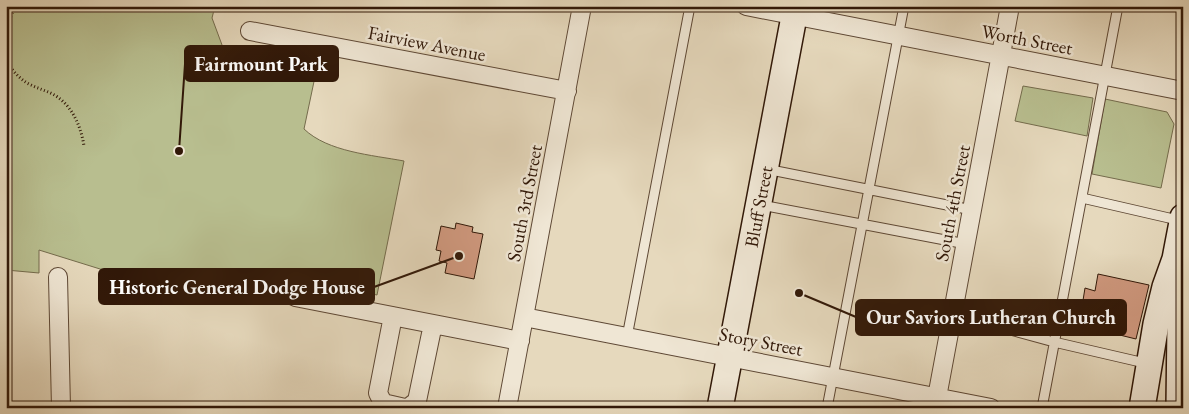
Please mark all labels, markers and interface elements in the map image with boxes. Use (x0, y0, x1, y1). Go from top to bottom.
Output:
street label: Worth Street (979, 18, 1075, 61)
street label: Fairview Avenue (366, 20, 488, 67)
callout: Fairmount Park (185, 46, 338, 81)
text: Fairmount Park (194, 51, 329, 77)
street label: South 3rd Street (501, 143, 548, 264)
street label: South 4th Street (929, 143, 976, 264)
street label: Bluff Street (739, 164, 779, 249)
callout: Historic General Dodge House (99, 269, 374, 304)
text: Historic General Dodge House (109, 274, 365, 300)
callout: Our Saviors Lutheran Church (856, 300, 1126, 335)
text: Our Saviors Lutheran Church (866, 304, 1116, 330)
street label: Story Street (717, 321, 805, 362)

